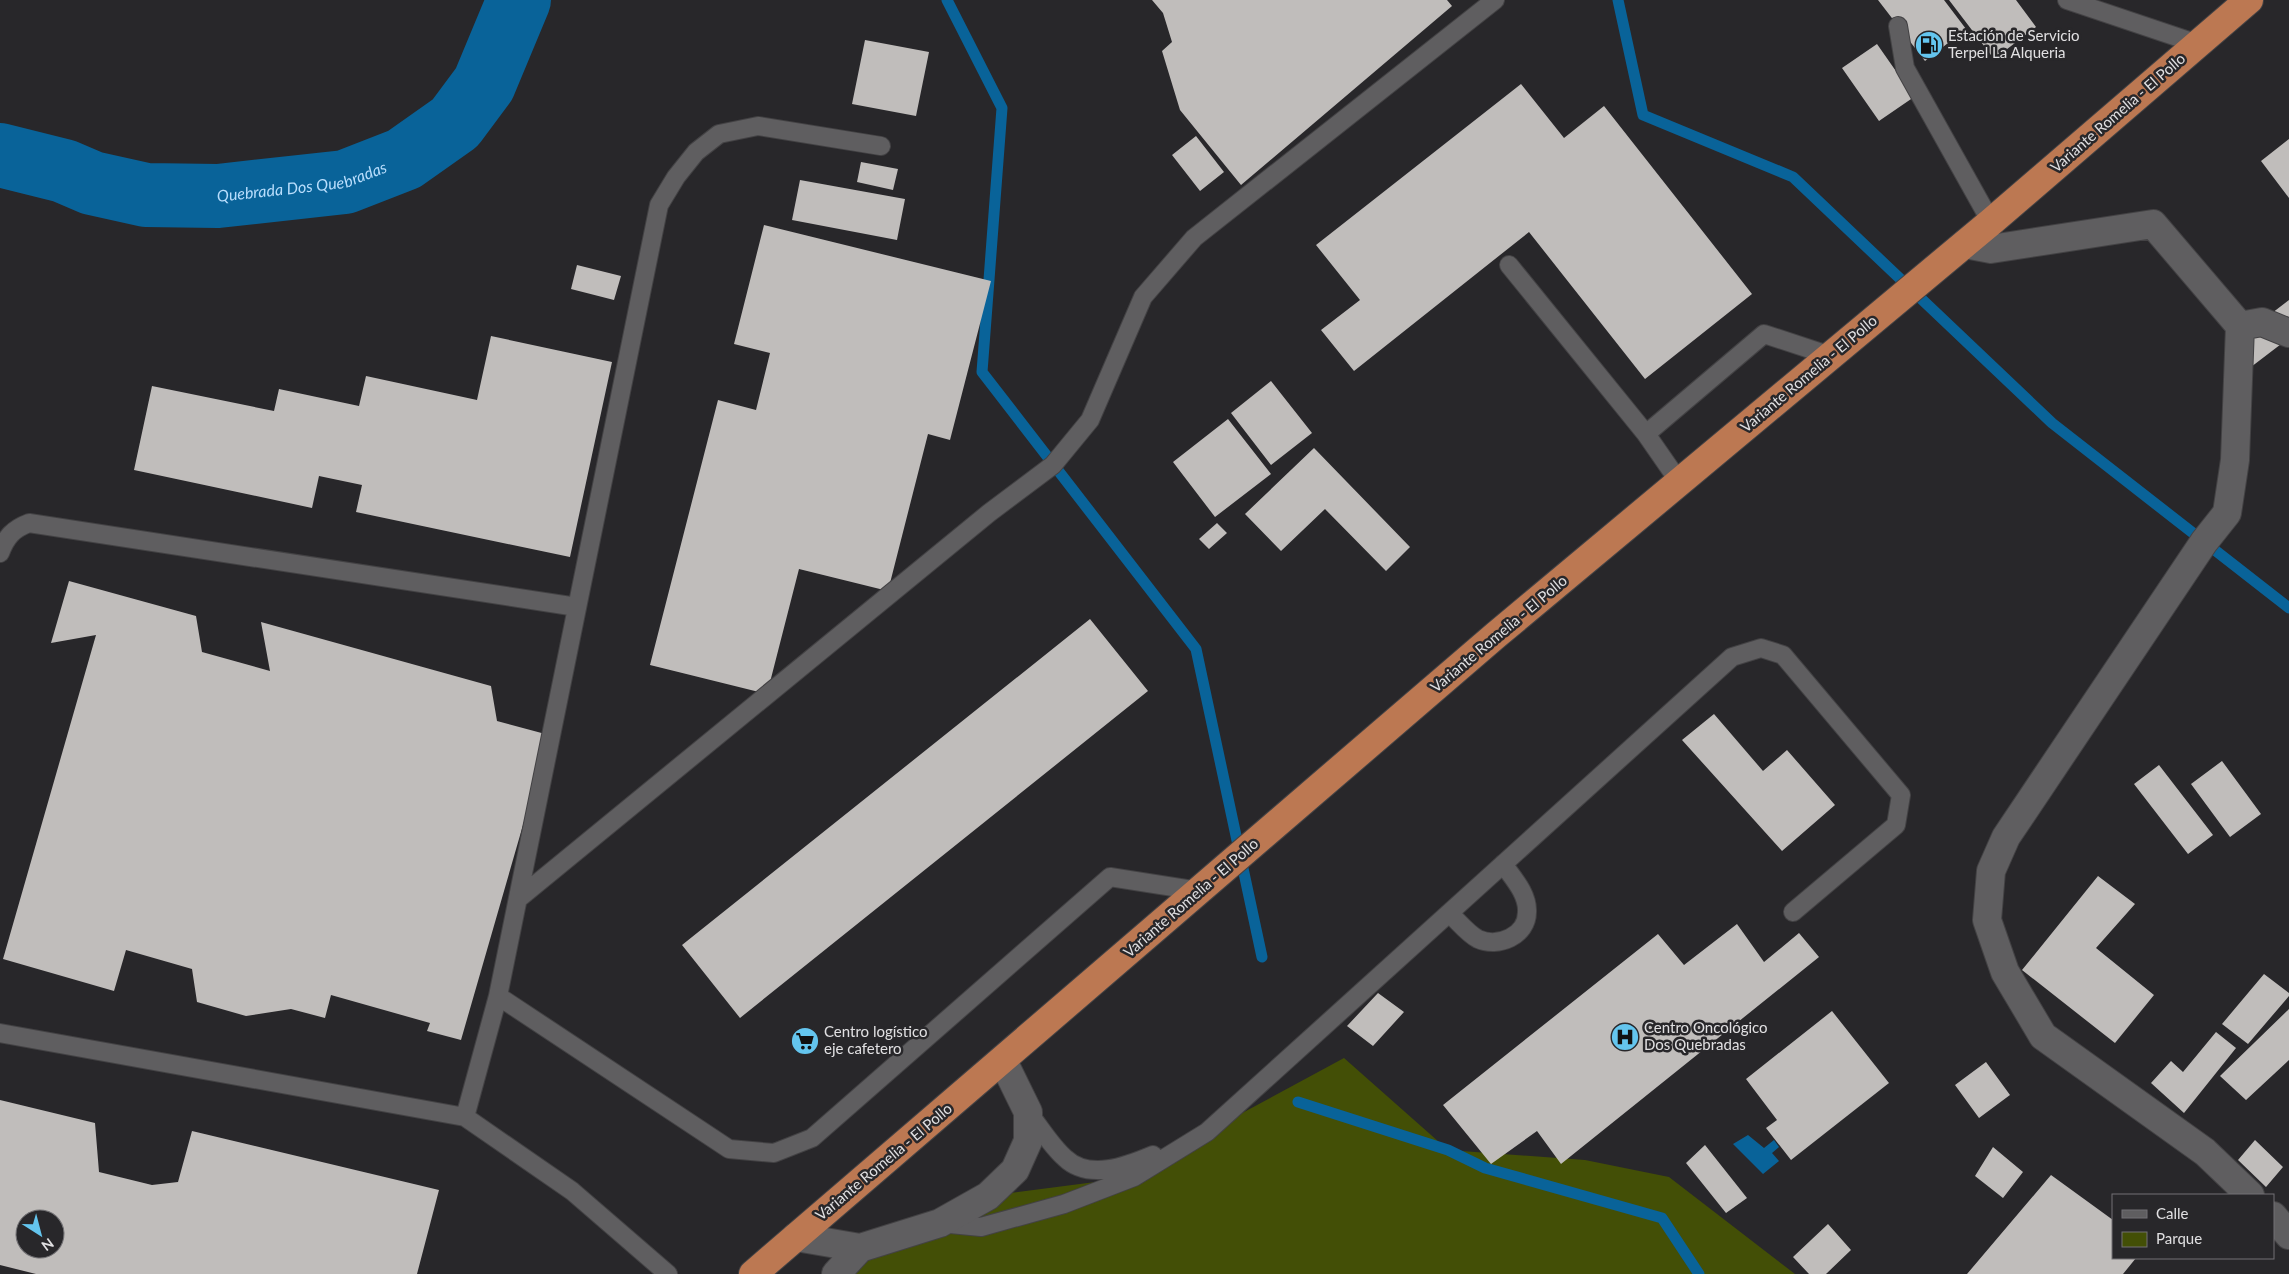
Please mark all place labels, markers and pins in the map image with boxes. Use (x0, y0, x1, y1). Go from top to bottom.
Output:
place label: Estación de Servicio Terpel La Alqueria (1948, 26, 2080, 61)
fuel station icon: Estación de Servicio Terpel La Alqueria (1914, 30, 1944, 60)
place label: Centro Oncológico Dos Quebradas (1644, 1018, 1768, 1053)
place label: Centro logístico eje cafetero (824, 1022, 928, 1057)
hospital icon: Centro Oncológico Dos Quebradas (1610, 1022, 1640, 1052)
supermarket icon: Centro logístico eje cafetero (790, 1026, 820, 1056)

